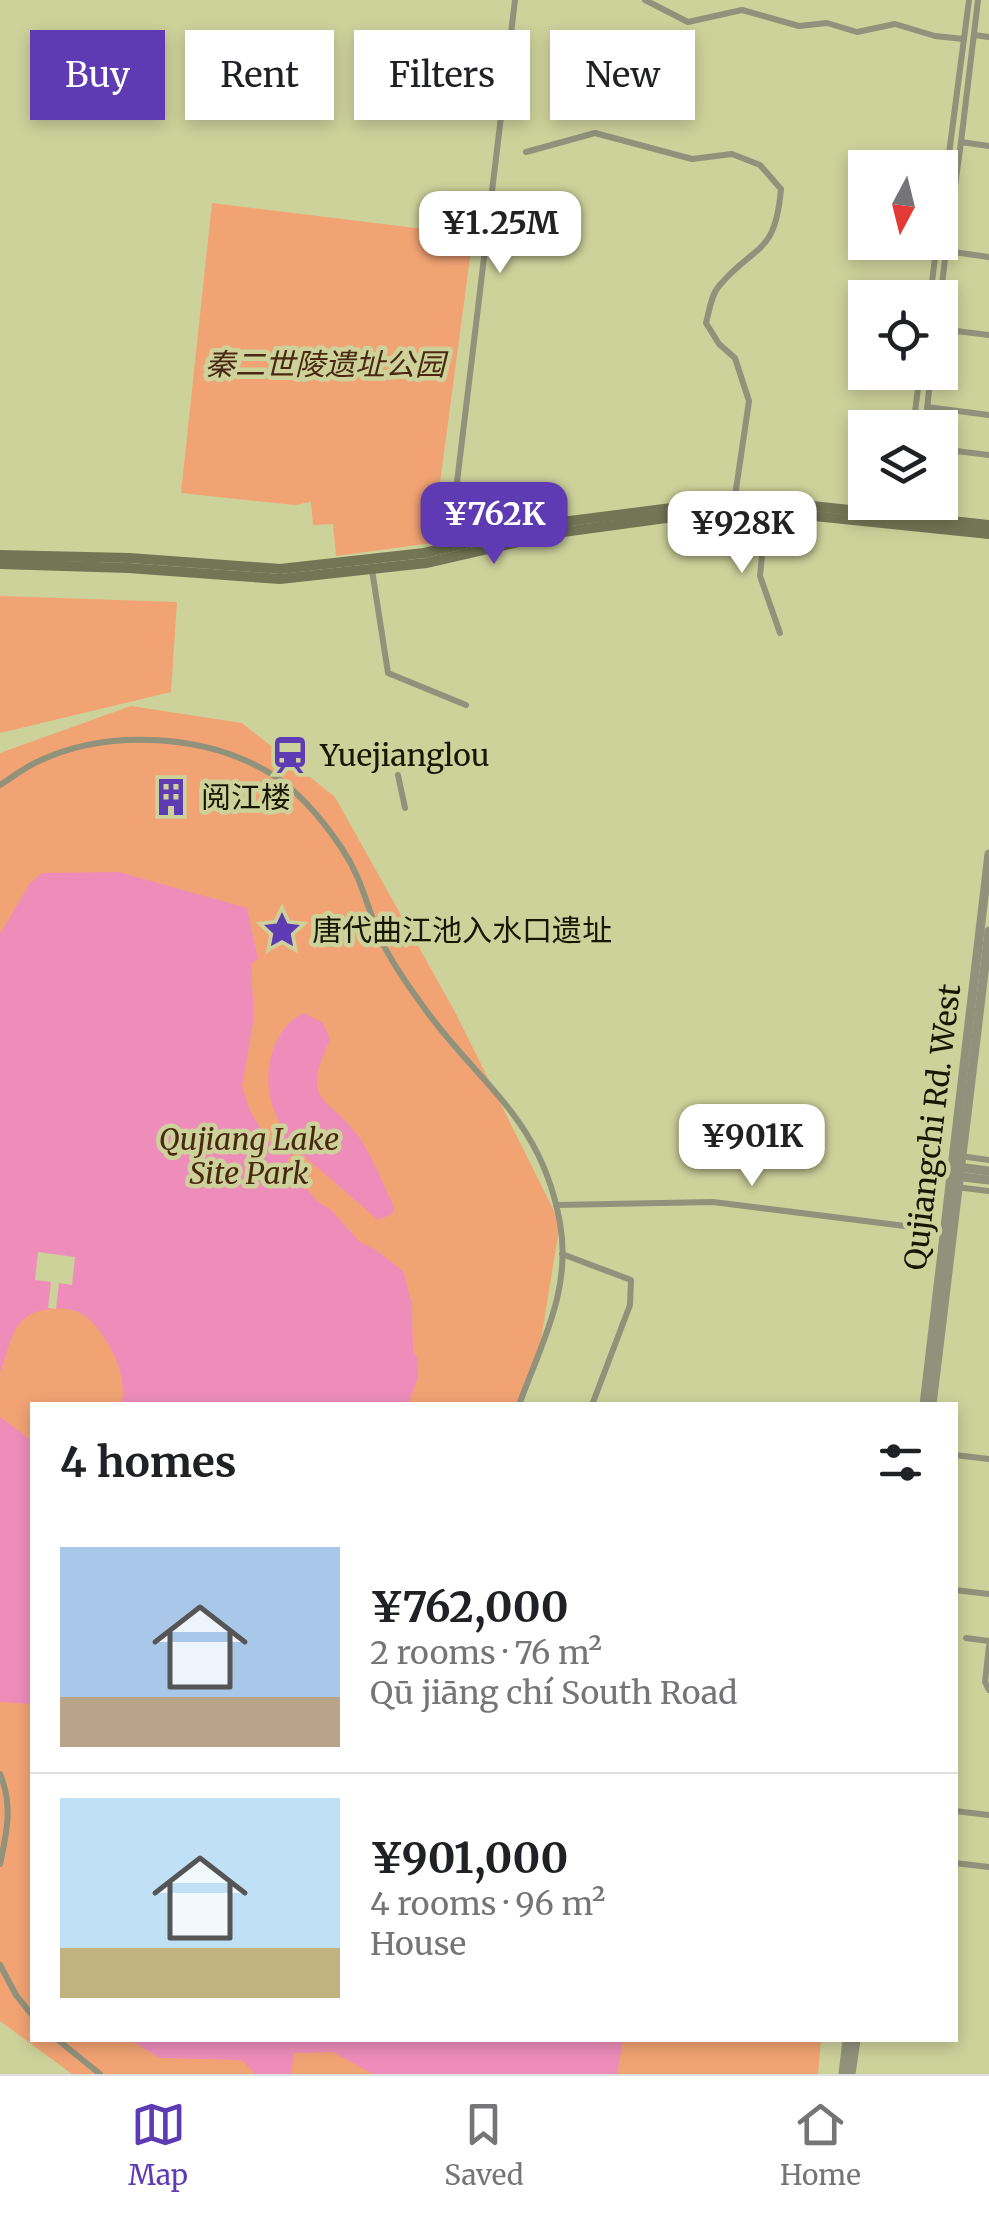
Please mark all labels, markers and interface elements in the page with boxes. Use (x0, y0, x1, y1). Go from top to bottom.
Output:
chip: Buy (30, 30, 165, 120)
chip: Rent (185, 30, 334, 120)
chip: Filters (354, 30, 530, 120)
chip: New (550, 30, 695, 120)
north arrow (848, 150, 958, 260)
map controls (848, 150, 958, 520)
pin: ¥1.25M (419, 191, 581, 276)
text: ¥1.25M (441, 203, 559, 243)
button: locate (848, 280, 958, 390)
park label: 秦二世陵遗址公园 (205, 345, 449, 383)
button: layers (848, 410, 958, 520)
pin: ¥762K (424, 482, 564, 567)
pin: ¥928K (672, 491, 812, 576)
text: ¥762K (443, 494, 545, 534)
text: ¥928K (690, 503, 794, 543)
station icon: Yuejianglou (269, 734, 311, 776)
place label: Yuejianglou (319, 736, 490, 774)
building icon: 阅江楼 (150, 776, 192, 818)
place label: 阅江楼 (201, 778, 291, 816)
place icon: 唐代曲江池入水口遗址 (261, 909, 303, 951)
place label: 唐代曲江池入水口遗址 (312, 911, 612, 949)
street label: Qujiangchi Rd. West (896, 981, 968, 1272)
pin: ¥901K (682, 1104, 822, 1189)
text: ¥901K (701, 1116, 803, 1156)
park label: Qujiang Lake Site Park (159, 1120, 339, 1192)
icon: filters (873, 1435, 928, 1490)
text: 4 homes (60, 1436, 237, 1488)
text: ¥762,000 (370, 1581, 569, 1633)
icon: home (140, 1587, 260, 1707)
text: 2 rooms · 76 m² (370, 1633, 602, 1673)
text: Qū jiāng chí South Road (370, 1673, 738, 1713)
text: ¥901,000 (370, 1832, 568, 1884)
icon: home (140, 1838, 260, 1958)
text: 4 rooms · 96 m² (370, 1884, 605, 1924)
text: House (370, 1924, 466, 1964)
tab: Map (128, 2097, 188, 2193)
tab: Saved (444, 2097, 524, 2193)
tab: Home (780, 2097, 861, 2193)

